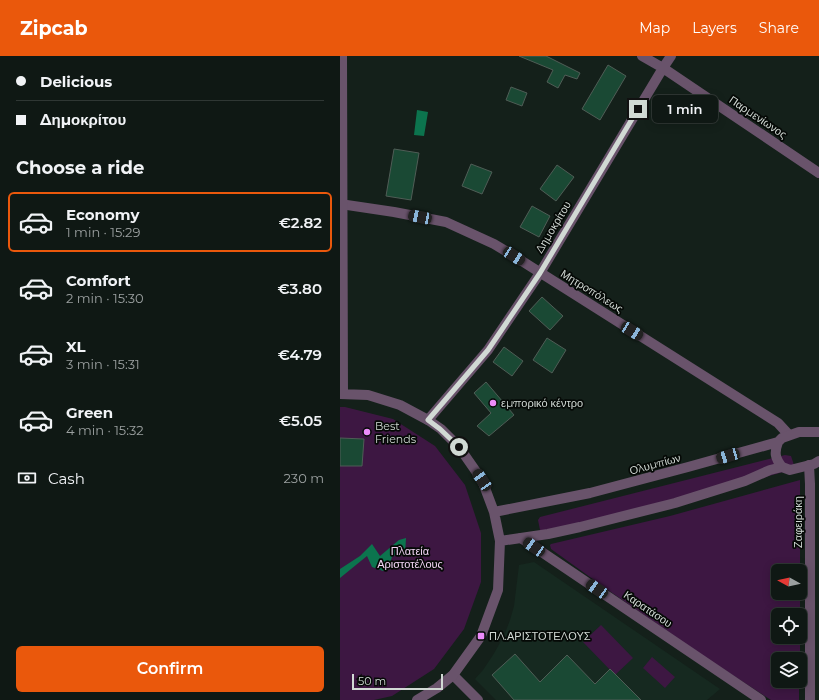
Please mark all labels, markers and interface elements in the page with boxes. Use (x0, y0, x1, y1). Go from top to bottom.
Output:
text: Zipcab (20, 17, 88, 40)
text: Map (639, 19, 670, 37)
text: Layers (692, 19, 737, 37)
text: Share (759, 19, 799, 37)
text: Delicious (40, 72, 112, 91)
street label: Παρμενίωνος (727, 93, 789, 141)
callout: 1 min (652, 95, 718, 123)
route end (629, 100, 647, 118)
text: 1 min (668, 101, 702, 117)
text: Δημοκρίτου (40, 110, 126, 129)
text: Choose a ride (16, 157, 144, 179)
street label: Δημοκρίτου (532, 198, 574, 256)
icon: car (18, 204, 54, 240)
text: Economy (66, 205, 139, 224)
car (407, 209, 433, 225)
text: €2.82 (279, 213, 322, 232)
text: 1 min · 15:29 (66, 224, 140, 240)
car (501, 244, 527, 268)
street label: Μητροπόλεως (558, 266, 626, 316)
icon: car (18, 270, 54, 306)
text: Comfort (66, 271, 131, 290)
text: €3.80 (278, 279, 322, 298)
text: 2 min · 15:30 (66, 290, 144, 306)
car (619, 320, 645, 342)
icon: car (18, 336, 54, 372)
text: XL (66, 337, 85, 356)
text: €4.79 (278, 345, 322, 364)
text: 3 min · 15:31 (66, 356, 140, 372)
place label: εμπορικό κέντρο (501, 396, 583, 410)
marker: εμπορικό κέντρο (488, 398, 498, 408)
icon: car (18, 402, 54, 438)
text: Green (66, 403, 113, 422)
text: €5.05 (279, 411, 322, 430)
place label: Best Friends (375, 419, 417, 446)
text: 4 min · 15:32 (66, 422, 144, 438)
marker: Best Friends (362, 427, 372, 437)
route start (450, 438, 468, 456)
car (715, 447, 741, 465)
street label: Ολυμπίων (628, 450, 683, 478)
icon: cash (16, 467, 38, 489)
car (470, 467, 494, 493)
text: Cash (48, 469, 85, 488)
text: 230 m (283, 470, 324, 486)
street label: Ζαφειράκη (791, 496, 805, 548)
car (521, 535, 547, 559)
park label: Πλατεία Αριστοτέλους (377, 544, 443, 571)
north arrow (771, 564, 807, 600)
map controls (771, 564, 807, 688)
car (584, 577, 610, 601)
street label: Καρατάσου (621, 588, 675, 630)
button: locate (771, 608, 807, 644)
place label: ΠΛ.ΑΡΙΣΤΟΤΕΛΟΥΣ (489, 629, 591, 643)
marker: ΠΛ.ΑΡΙΣΤΟΤΕΛΟΥΣ (476, 631, 486, 641)
button: Confirm (16, 646, 324, 692)
button: layers (771, 652, 807, 688)
scale bar (352, 672, 443, 691)
text: 50 m (358, 674, 386, 688)

